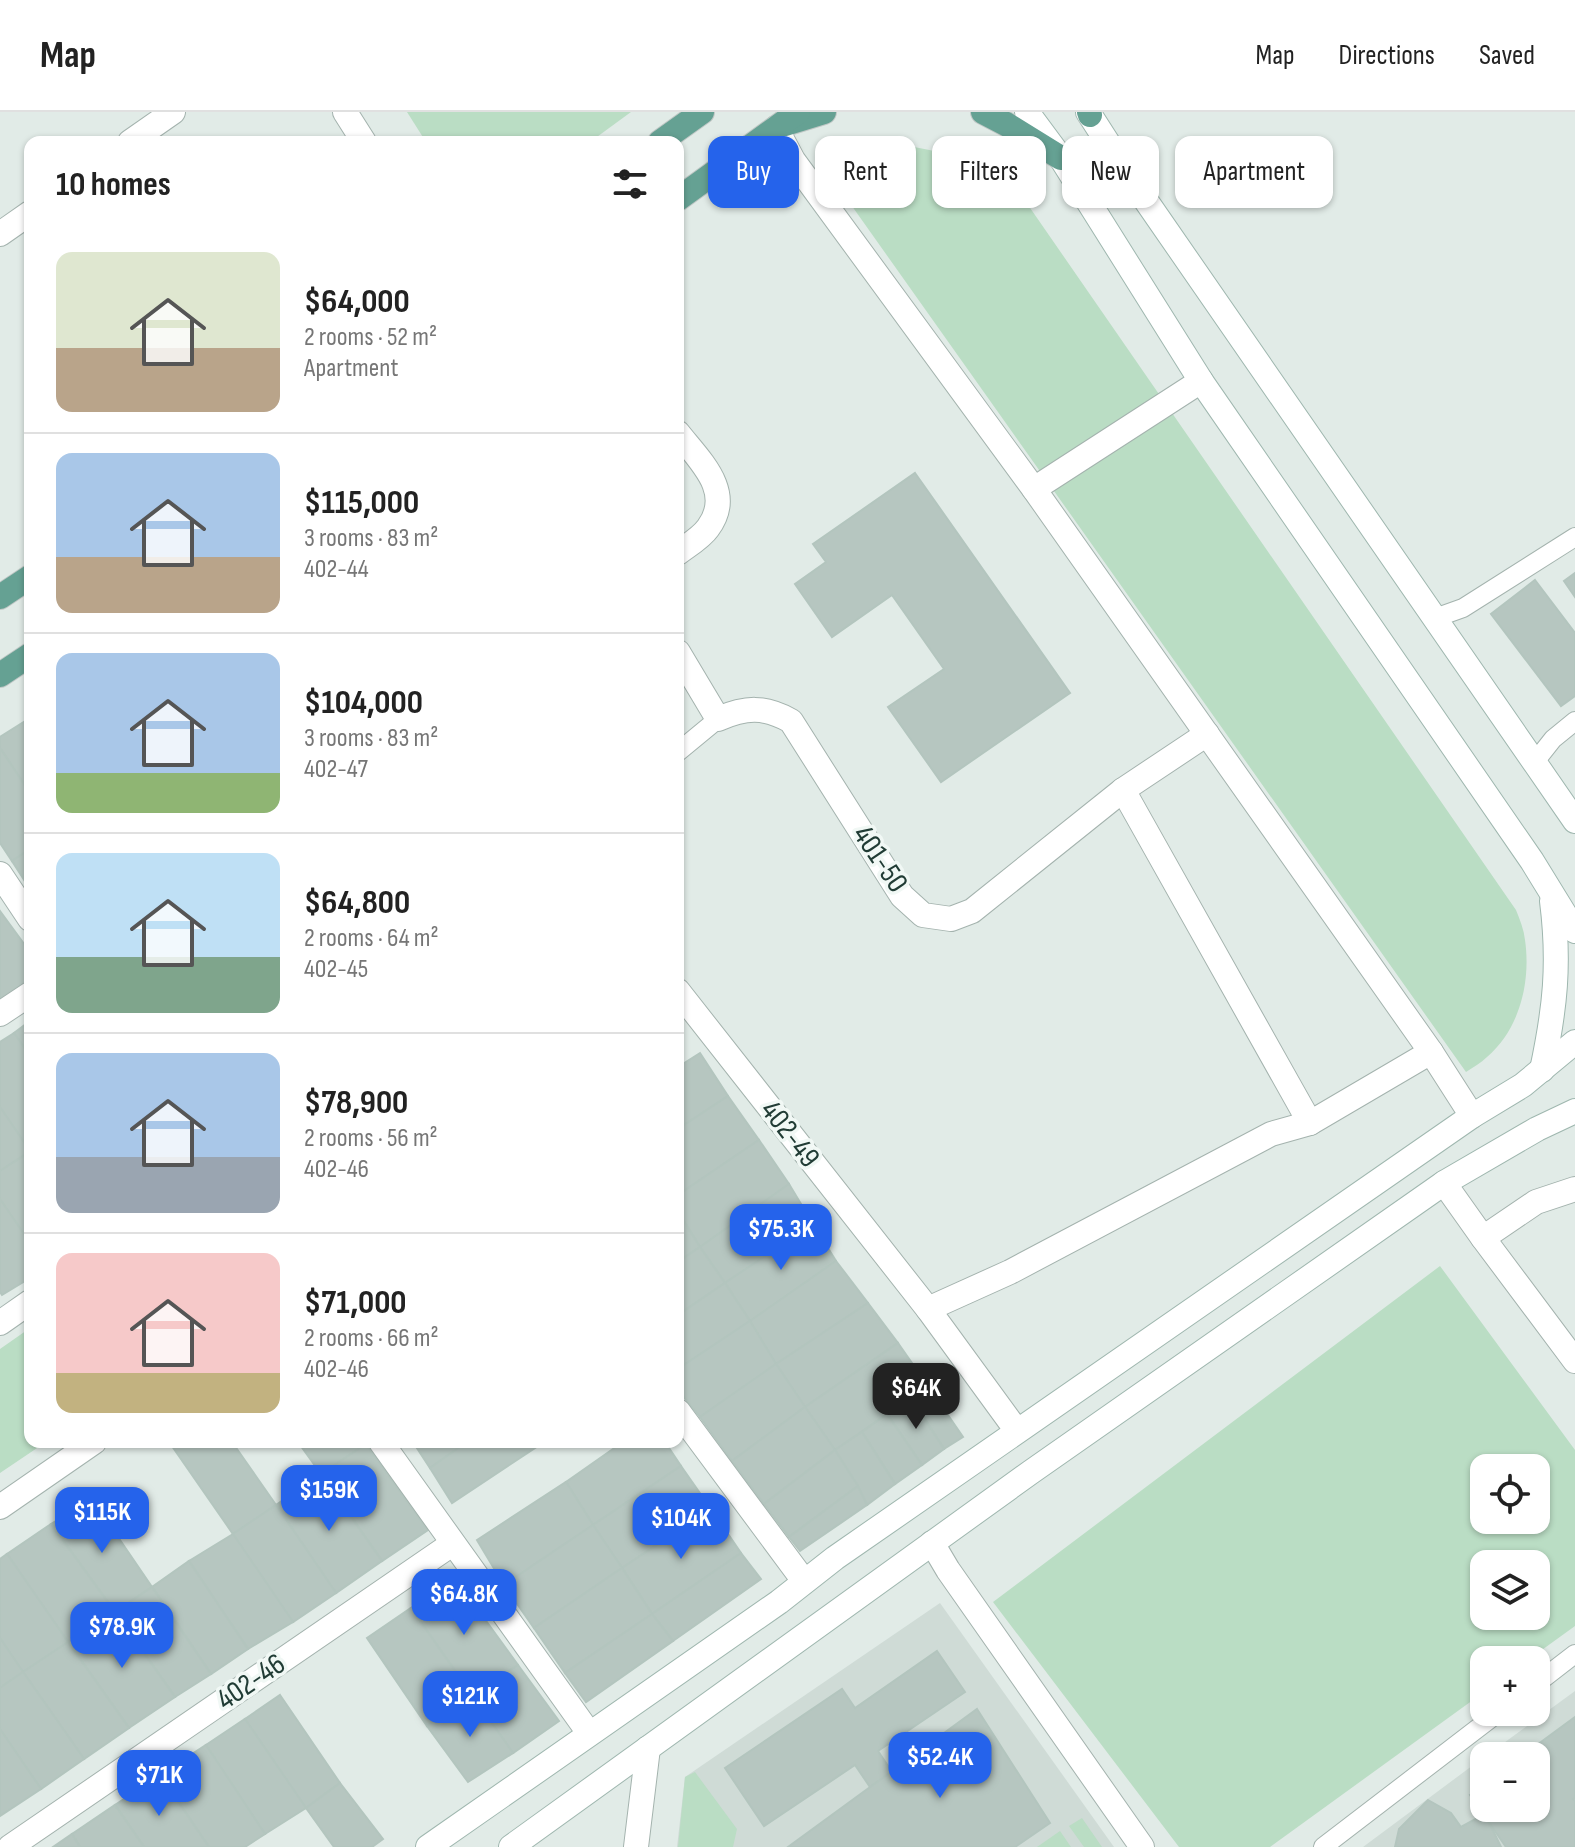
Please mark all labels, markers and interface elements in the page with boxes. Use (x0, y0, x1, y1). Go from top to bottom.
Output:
text: Map (40, 33, 96, 78)
text: Map (1256, 39, 1295, 72)
text: Directions (1339, 39, 1435, 72)
text: Saved (1479, 39, 1535, 72)
chip: Buy (708, 136, 799, 208)
chip: Rent (815, 136, 916, 208)
chip: Filters (932, 136, 1046, 208)
chip: New (1062, 136, 1159, 208)
chip: Apartment (1175, 136, 1333, 208)
icon: filters (608, 162, 652, 206)
text: 10 homes (56, 164, 171, 205)
text: $64,000 (304, 281, 410, 322)
icon: home (120, 284, 216, 380)
text: 2 rooms · 52 m² (304, 322, 437, 353)
text: Apartment (304, 353, 398, 384)
text: $115,000 (304, 482, 419, 523)
icon: home (120, 485, 216, 581)
text: 3 rooms · 83 m² (304, 523, 438, 554)
text: 402-44 (304, 554, 369, 585)
text: $104,000 (304, 682, 423, 723)
icon: home (120, 685, 216, 781)
text: 3 rooms · 83 m² (304, 723, 438, 754)
text: 402-47 (304, 754, 368, 785)
street label: 401-50 (845, 819, 915, 899)
text: $64,800 (304, 882, 410, 923)
icon: home (120, 885, 216, 981)
text: 2 rooms · 64 m² (304, 923, 439, 954)
text: 402-45 (304, 954, 368, 985)
text: $78,900 (304, 1082, 408, 1123)
icon: home (120, 1085, 216, 1181)
street label: 402-49 (753, 1093, 827, 1175)
text: 2 rooms · 56 m² (304, 1123, 438, 1154)
text: 402-46 (304, 1154, 369, 1185)
pin: $75.3K (716, 1204, 846, 1272)
text: $75.3K (748, 1214, 814, 1245)
text: $71,000 (304, 1282, 407, 1323)
icon: home (120, 1285, 216, 1381)
text: 2 rooms · 66 m² (304, 1323, 439, 1354)
text: 402-46 (304, 1354, 369, 1385)
pin: $64K (869, 1363, 963, 1431)
text: $64K (891, 1373, 941, 1404)
map controls (1470, 1454, 1550, 1822)
button: locate (1470, 1454, 1550, 1534)
pin: $159K (273, 1465, 385, 1533)
text: $159K (299, 1475, 359, 1506)
pin: $115K (46, 1487, 158, 1555)
pin: $104K (625, 1493, 737, 1561)
text: $115K (73, 1497, 131, 1528)
text: $104K (651, 1503, 711, 1534)
button: layers (1470, 1550, 1550, 1630)
pin: $64.8K (399, 1569, 529, 1637)
text: $64.8K (430, 1579, 498, 1610)
pin: $78.9K (57, 1602, 187, 1670)
text: $78.9K (88, 1612, 156, 1643)
street label: 402-46 (210, 1646, 292, 1718)
button: + (1470, 1646, 1550, 1726)
pin: $121K (414, 1671, 526, 1739)
text: $121K (441, 1681, 499, 1712)
pin: $52.4K (875, 1732, 1005, 1800)
text: $52.4K (906, 1742, 974, 1773)
button: − (1470, 1742, 1550, 1822)
pin: $71K (112, 1750, 206, 1818)
text: $71K (135, 1760, 183, 1791)

